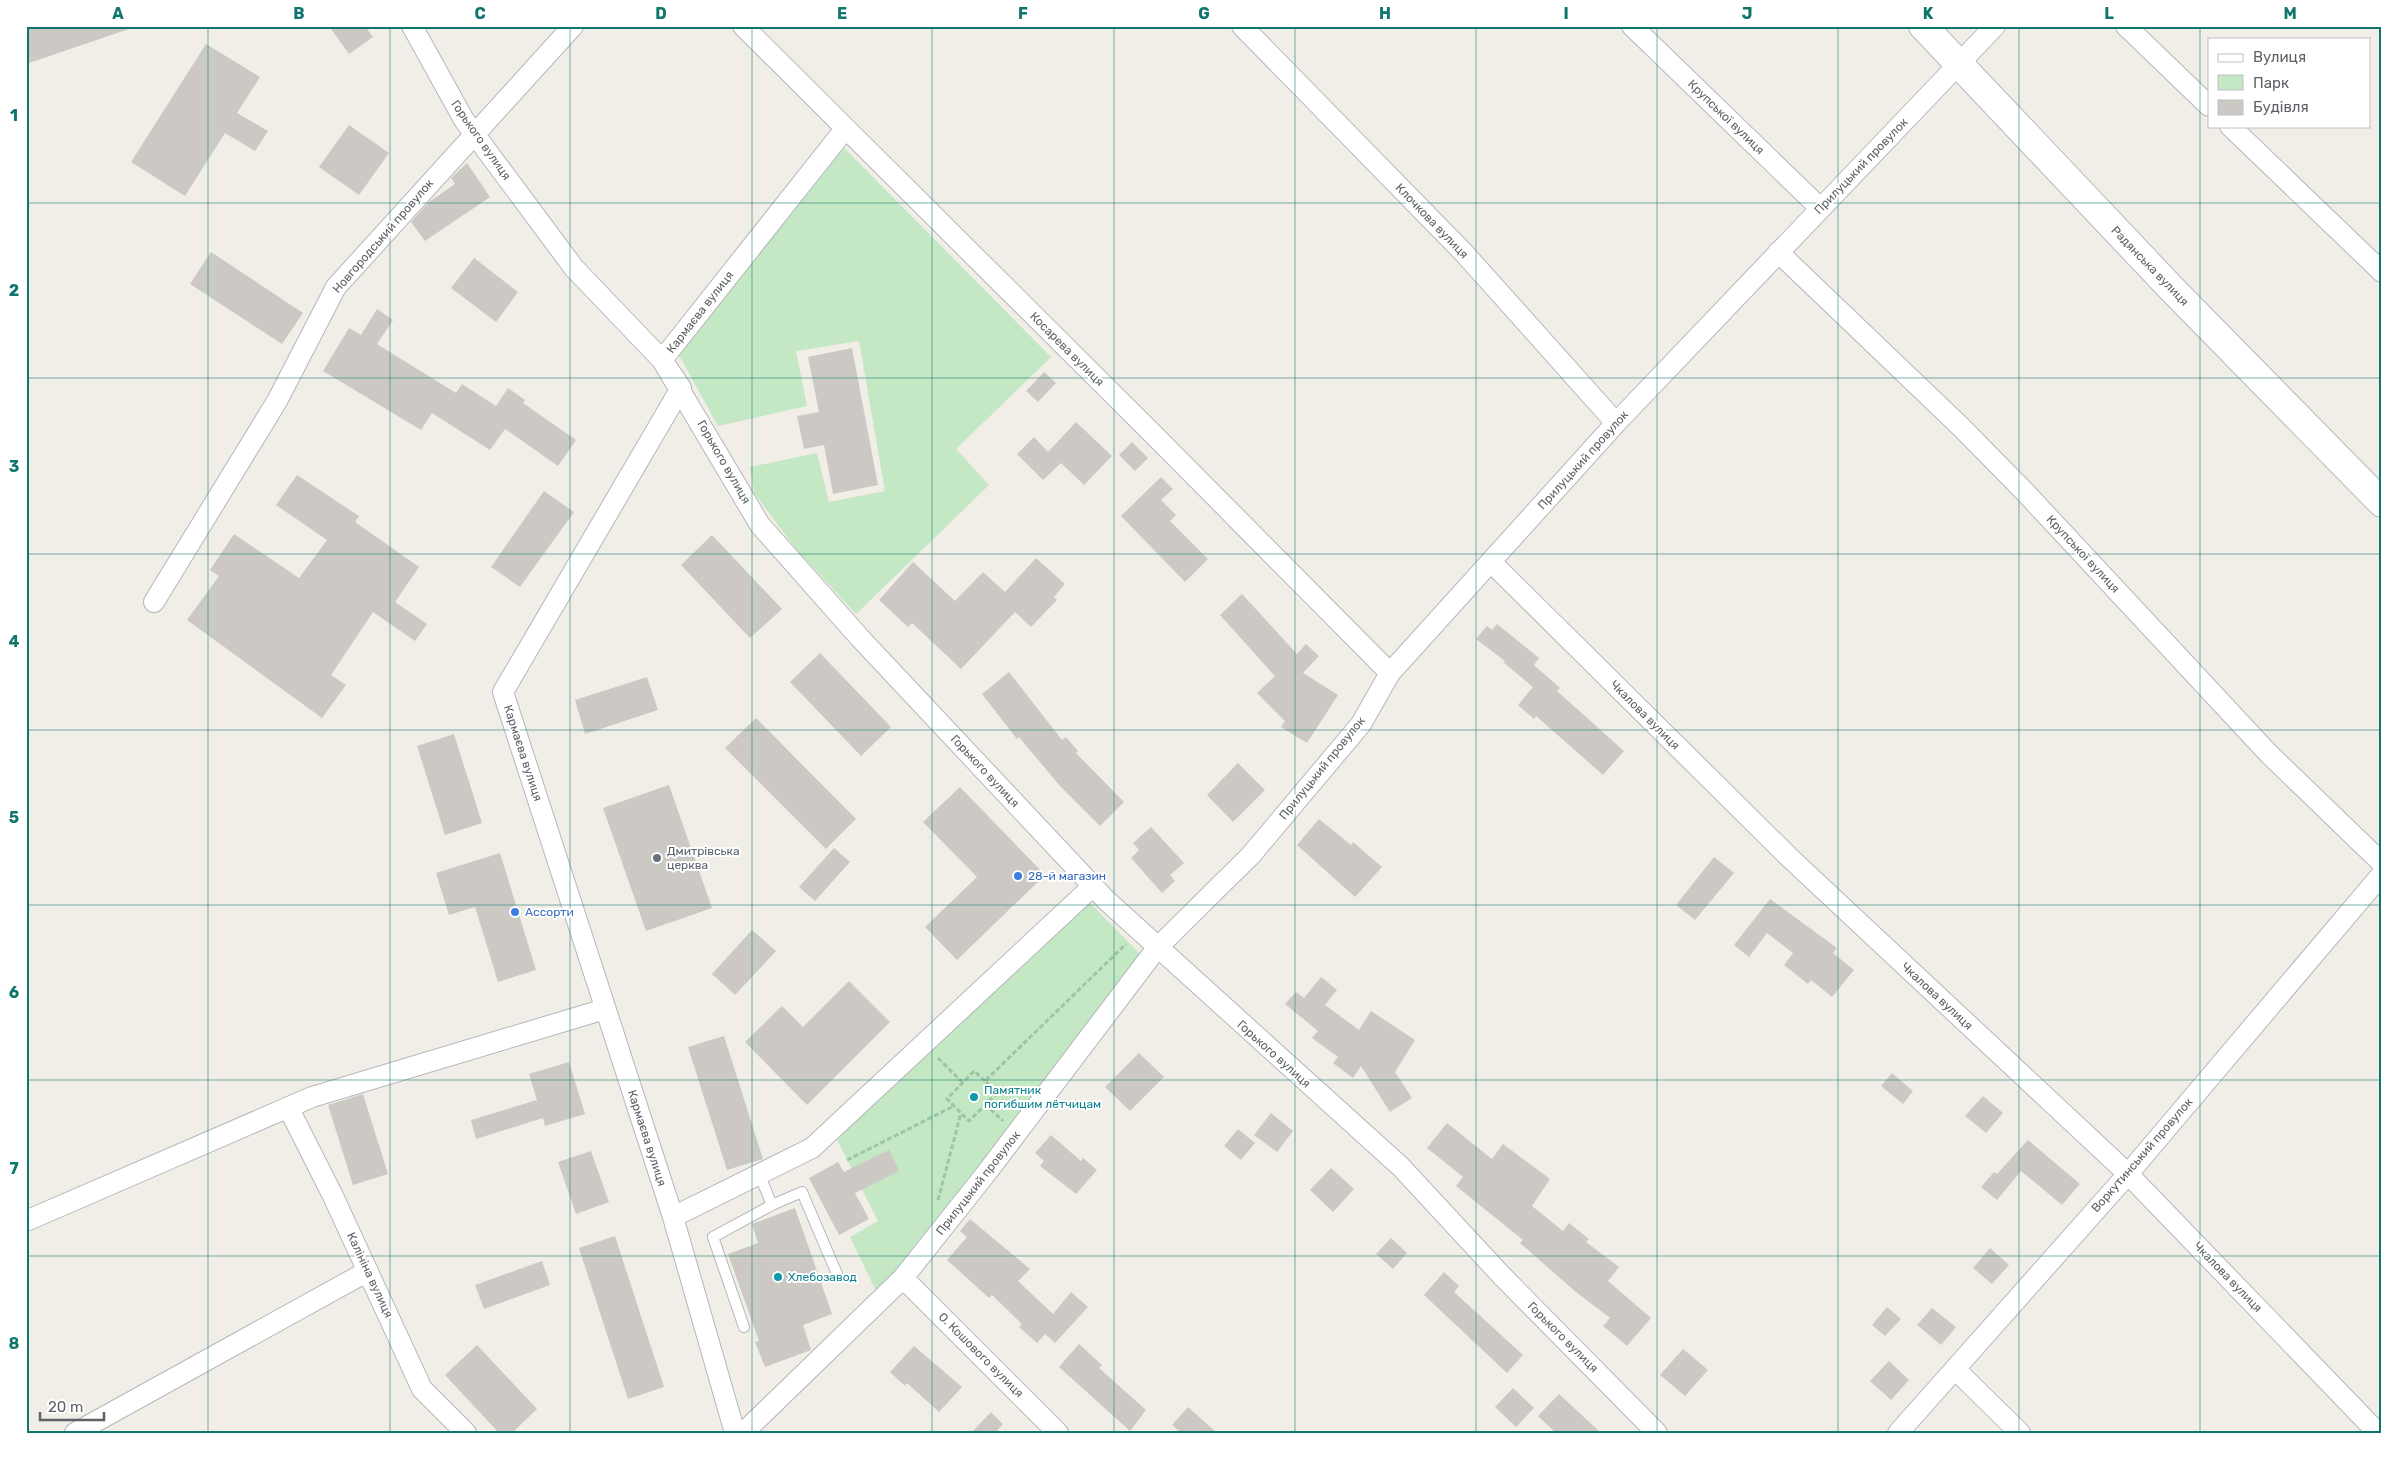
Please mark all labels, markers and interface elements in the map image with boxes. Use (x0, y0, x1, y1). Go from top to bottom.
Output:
text: A (112, 4, 124, 23)
text: B (293, 4, 305, 23)
text: C (474, 4, 486, 23)
text: D (655, 4, 667, 23)
text: E (837, 4, 847, 23)
text: F (1018, 4, 1028, 23)
text: G (1198, 4, 1210, 23)
text: H (1379, 4, 1391, 23)
text: I (1563, 4, 1569, 23)
text: J (1742, 4, 1752, 23)
text: K (1923, 4, 1934, 23)
text: L (2104, 4, 2114, 23)
text: M (2283, 4, 2297, 23)
legend (2208, 38, 2370, 128)
text: Вулиця (2253, 48, 2306, 66)
text: Парк (2253, 74, 2289, 92)
street label: Крупської вулиця (1685, 77, 1767, 157)
street label: Горького вулиця (448, 98, 514, 182)
text: Будівля (2253, 98, 2309, 116)
text: 1 (10, 106, 18, 125)
street label: Прилуцький провулок (1811, 115, 1911, 217)
street label: Новгородський провулок (330, 176, 437, 296)
street label: Клочкова вулиця (1393, 181, 1471, 261)
street label: Радянська вулиця (2108, 223, 2192, 309)
street label: Кармаєва вулиця (664, 268, 736, 356)
text: 2 (9, 281, 19, 300)
street label: Косарева вулиця (1027, 309, 1107, 389)
street label: Прилуцький провулок (1535, 407, 1632, 512)
street label: Горького вулиця (694, 418, 754, 506)
text: 3 (9, 457, 19, 476)
street label: Крупської вулиця (2043, 512, 2123, 596)
text: 4 (9, 632, 20, 651)
street label: Чкалова вулиця (1607, 677, 1683, 753)
street label: Кармаєва вулиця (501, 703, 545, 803)
street label: Прилуцький провулок (1276, 713, 1368, 822)
street label: Горького вулиця (948, 732, 1022, 810)
text: 5 (9, 808, 19, 827)
place label: Дмитрівська церква (667, 844, 740, 872)
marker: Дмитрівська церква (651, 852, 663, 864)
place label: 28-й магазин (1028, 869, 1106, 883)
marker: 28-й магазин (1012, 870, 1024, 882)
place label: Ассорти (525, 905, 574, 919)
marker: Ассорти (509, 906, 521, 918)
street label: Чкалова вулиця (1899, 959, 1975, 1033)
text: 6 (9, 983, 19, 1002)
street label: Горького вулиця (1234, 1017, 1314, 1091)
place label: Памятник погибшим лётчицам (984, 1083, 1101, 1111)
street label: Кармаєва вулиця (625, 1088, 669, 1188)
marker: Памятник погибшим лётчицам (968, 1091, 980, 1103)
street label: Воркутинський провулок (2089, 1095, 2196, 1215)
street label: Прилуцький провулок (933, 1128, 1023, 1238)
text: 7 (9, 1159, 19, 1178)
street label: Калініна вулиця (344, 1230, 396, 1320)
street label: Чкалова вулиця (2191, 1239, 2265, 1315)
place label: Хлебозавод (788, 1270, 857, 1284)
marker: Хлебозавод (772, 1271, 784, 1283)
street label: Горького вулиця (1525, 1299, 1601, 1375)
street label: О. Кошового вулиця (936, 1310, 1026, 1400)
text: 8 (9, 1334, 20, 1353)
scale bar (40, 1389, 104, 1421)
text: 20 m (48, 1398, 83, 1416)

